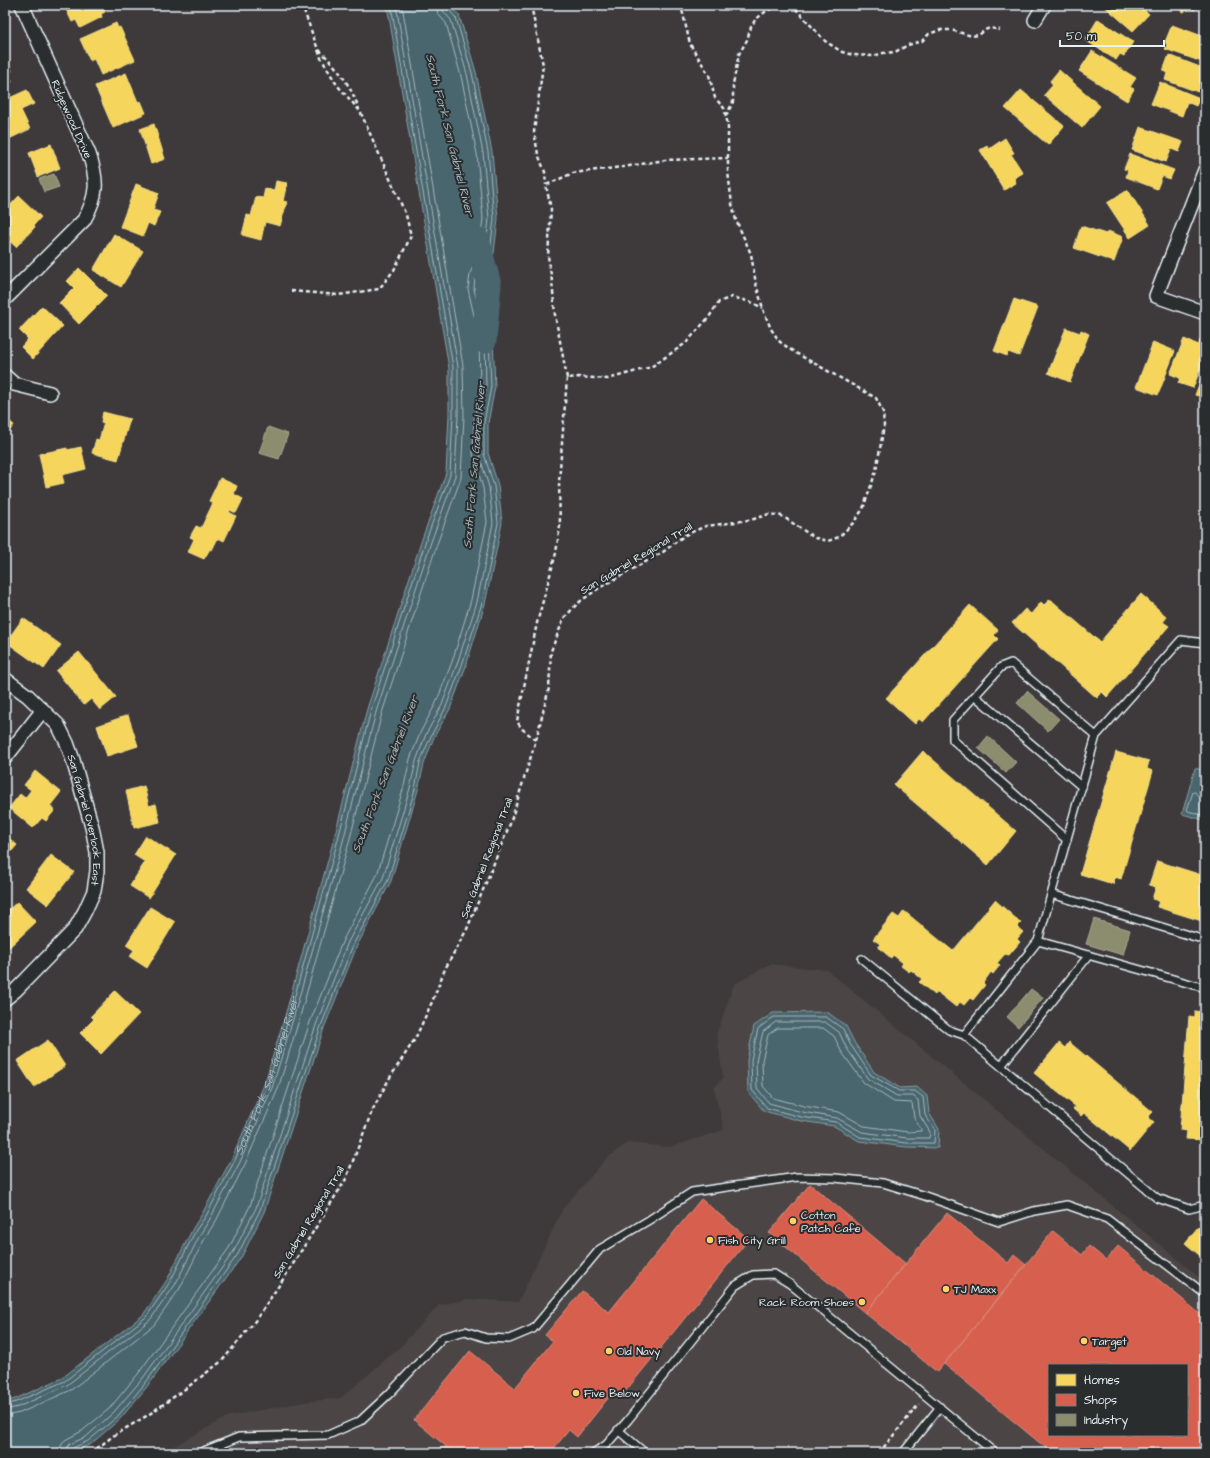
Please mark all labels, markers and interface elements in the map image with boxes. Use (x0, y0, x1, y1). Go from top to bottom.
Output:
scale bar (1060, 22, 1164, 48)
text: 50 m (1066, 28, 1097, 45)
water label: South Fork San Gabriel River (421, 52, 478, 220)
street label: Ridgewood Drive (47, 78, 96, 161)
water label: South Fork San Gabriel River (459, 380, 490, 549)
street label: San Gabriel Regional Trail (577, 519, 696, 599)
water label: South Fork San Gabriel River (348, 692, 424, 855)
street label: San Gabriel Overlook East (64, 752, 104, 887)
street label: San Gabriel Regional Trail (456, 795, 517, 921)
water label: South Fork San Gabriel River (230, 993, 304, 1158)
street label: San Gabriel Regional Trail (269, 1163, 349, 1282)
place label: Cotton Patch Cafe (801, 1208, 861, 1236)
marker: Cotton Patch Cafe (788, 1216, 798, 1226)
place label: Fish City Grill (718, 1233, 786, 1249)
marker: Fish City Grill (705, 1235, 715, 1245)
place label: TJ Maxx (954, 1282, 997, 1297)
marker: TJ Maxx (941, 1284, 951, 1294)
place label: Rack Room Shoes (759, 1295, 854, 1310)
marker: Rack Room Shoes (857, 1297, 867, 1307)
place label: Target (1092, 1334, 1127, 1350)
marker: Target (1079, 1336, 1089, 1346)
place label: Old Navy (617, 1344, 660, 1360)
marker: Old Navy (604, 1346, 614, 1356)
legend (1048, 1364, 1188, 1436)
text: Homes (1084, 1372, 1120, 1389)
place label: Five Below (584, 1386, 640, 1401)
marker: Five Below (571, 1388, 581, 1398)
text: Shops (1084, 1392, 1117, 1409)
text: Industry (1084, 1412, 1129, 1430)

